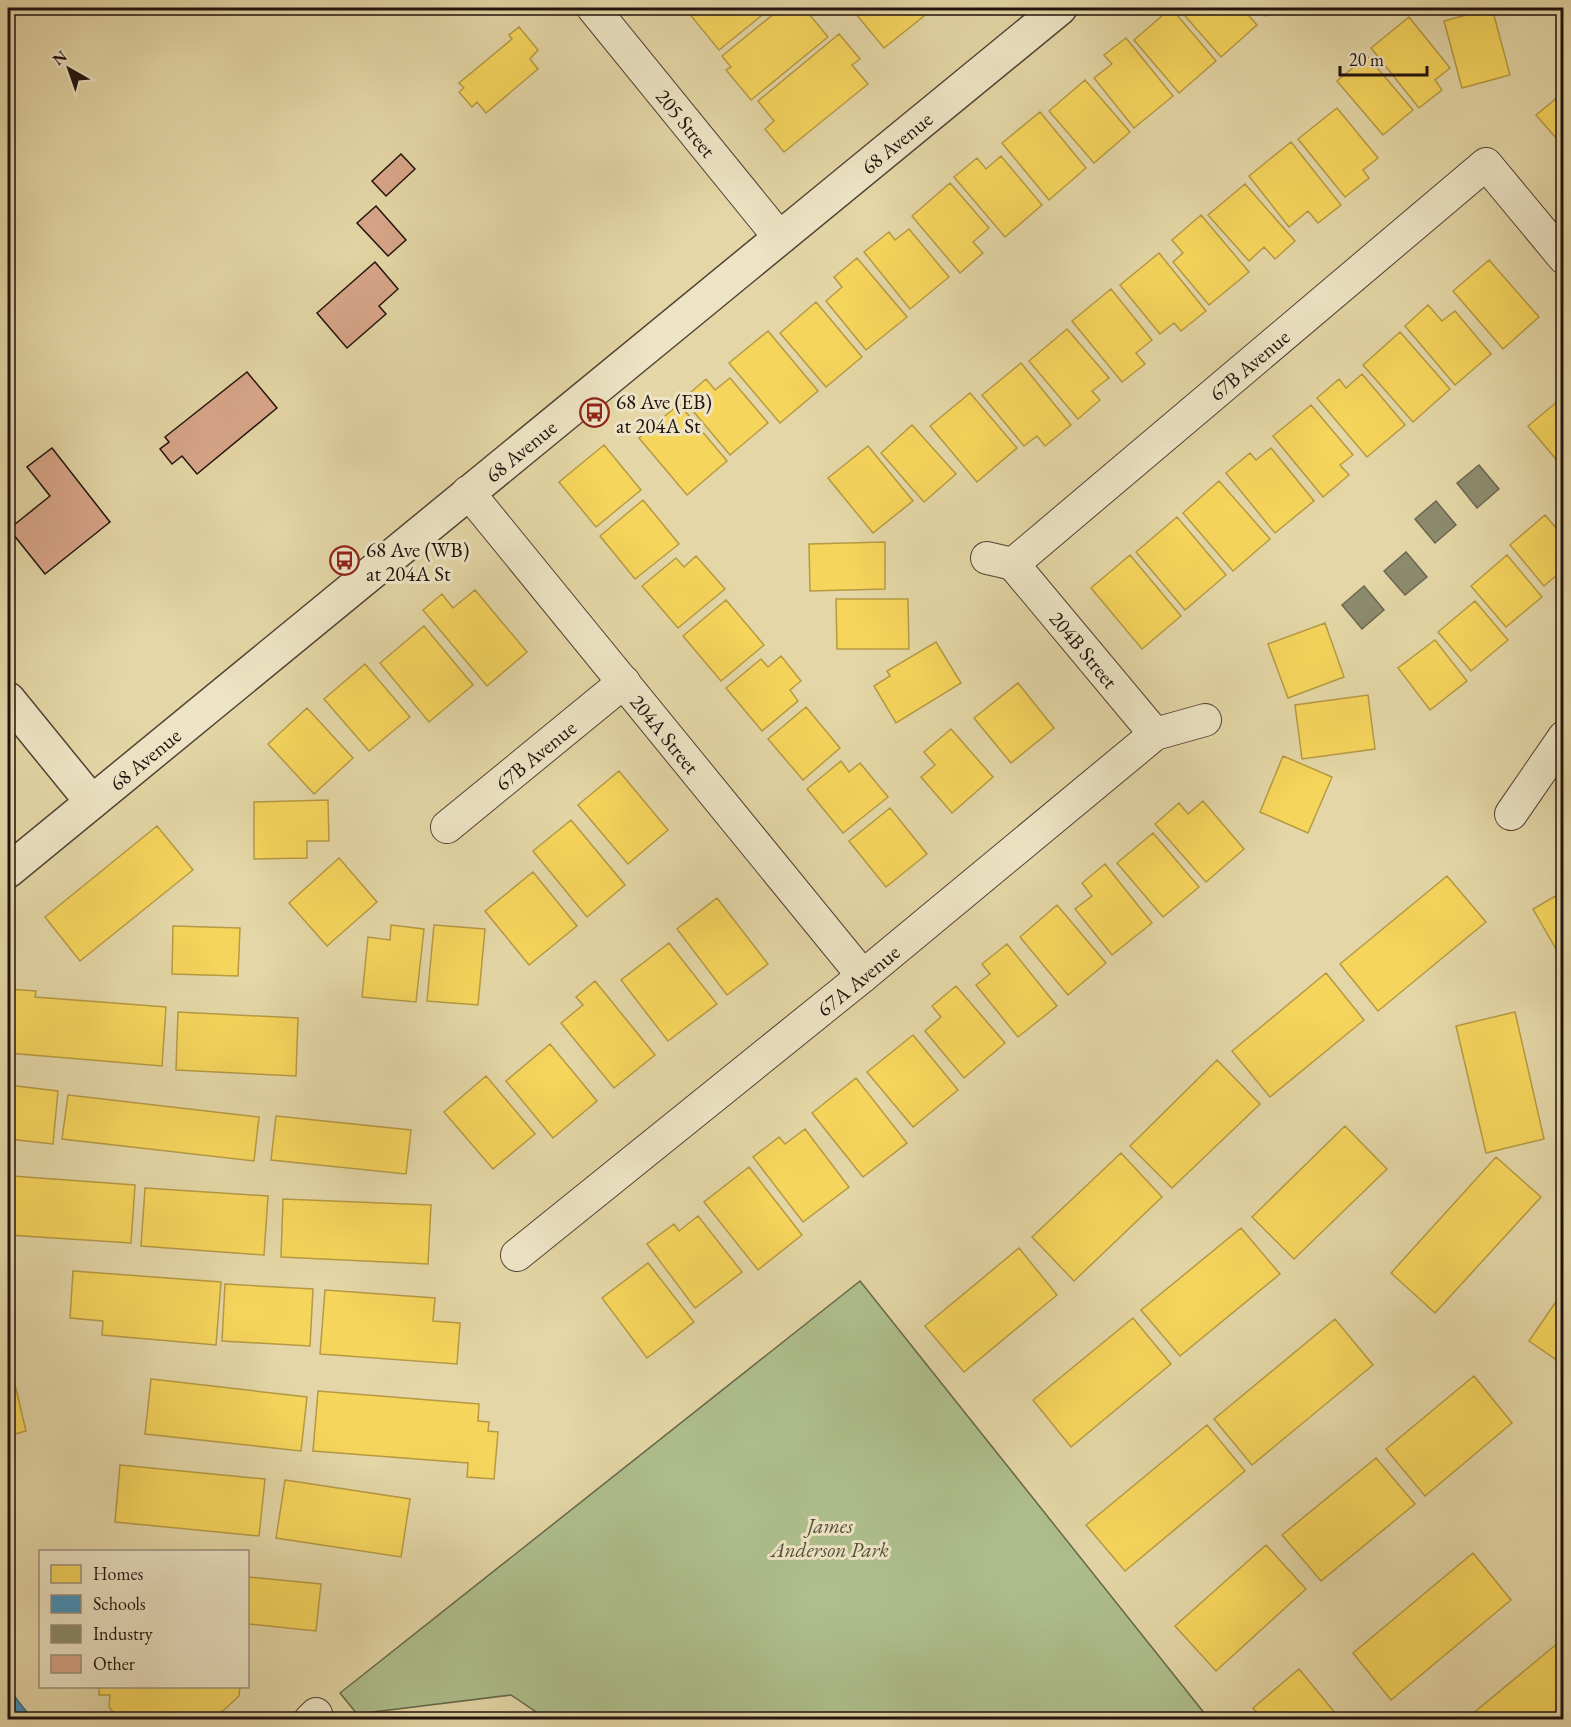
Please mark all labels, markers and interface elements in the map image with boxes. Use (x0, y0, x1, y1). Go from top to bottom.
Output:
north arrow (39, 39, 99, 99)
scale bar (1340, 39, 1427, 77)
text: N (48, 46, 71, 70)
text: 20 m (1349, 48, 1384, 71)
street label: 205 Street (650, 83, 723, 163)
street label: 68 Avenue (855, 105, 938, 180)
street label: 67B Avenue (1203, 323, 1295, 406)
place label: 68 Ave (EB) at 204A St (616, 388, 712, 439)
bus stop icon: 68 Ave (EB) at 204A St (579, 397, 611, 429)
street label: 68 Avenue (479, 413, 562, 488)
place label: 68 Ave (WB) at 204A St (366, 536, 469, 587)
bus stop icon: 68 Ave (WB) at 204A St (329, 545, 361, 577)
street label: 204B Street (1044, 605, 1125, 694)
street label: 204A Street (625, 688, 706, 779)
street label: 67B Avenue (489, 714, 581, 796)
street label: 68 Avenue (104, 721, 186, 796)
street label: 67A Avenue (811, 938, 905, 1022)
park label: James Anderson Park (769, 1512, 889, 1563)
legend (39, 1550, 249, 1688)
text: Homes (93, 1562, 144, 1585)
text: Schools (93, 1592, 146, 1615)
text: Industry (93, 1622, 153, 1645)
text: Other (93, 1652, 135, 1675)

